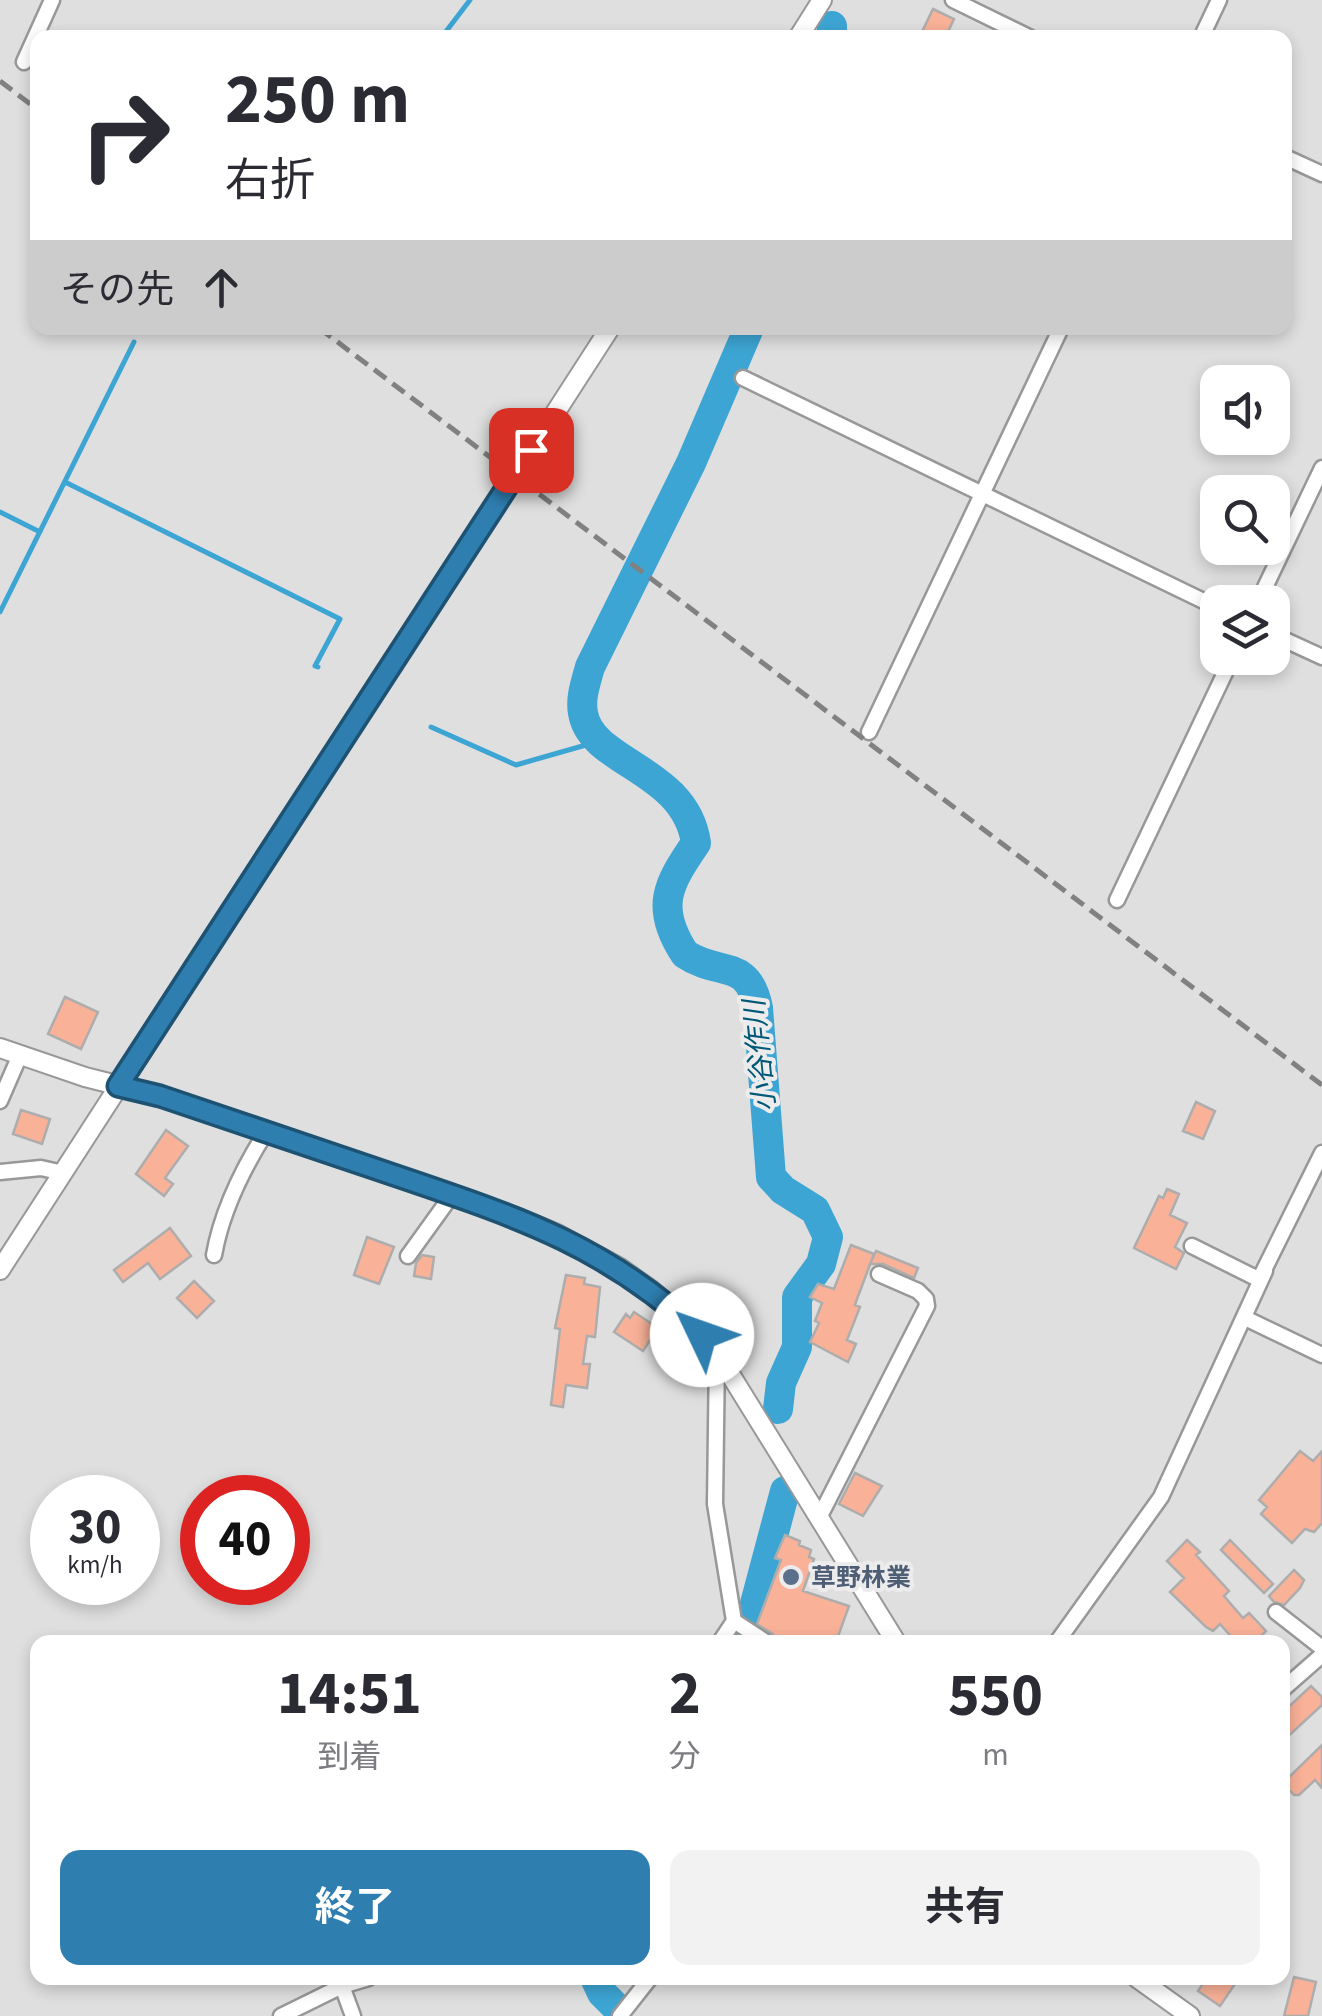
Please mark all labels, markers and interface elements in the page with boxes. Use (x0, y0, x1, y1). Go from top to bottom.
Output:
text: 250 m (225, 50, 410, 150)
icon: right (60, 70, 190, 200)
text: 右折 (225, 149, 315, 213)
icon: ahead (194, 260, 249, 315)
text: その先 (60, 263, 174, 317)
map controls (1200, 365, 1290, 675)
button: sound (1200, 365, 1290, 455)
pin (489, 408, 574, 493)
icon: arrive (504, 423, 559, 478)
button: search (1200, 475, 1290, 565)
button: layers (1200, 585, 1290, 675)
water label: 小谷作川 (734, 995, 786, 1114)
position arrow (650, 1283, 754, 1387)
speed limit sign: 40 (180, 1475, 310, 1605)
text: 30 (69, 1492, 121, 1563)
text: km/h (67, 1547, 123, 1583)
place label: 草野林業 (811, 1560, 911, 1596)
marker: 草野林業 (780, 1566, 802, 1588)
text: 14:51 (277, 1652, 422, 1737)
text: 2 (669, 1652, 701, 1737)
text: 550 (948, 1654, 1043, 1739)
text: m (982, 1732, 1009, 1778)
text: 到着 (317, 1734, 381, 1780)
text: 分 (669, 1734, 701, 1780)
button: 終了 (60, 1850, 650, 1965)
button: 共有 (670, 1850, 1260, 1965)

